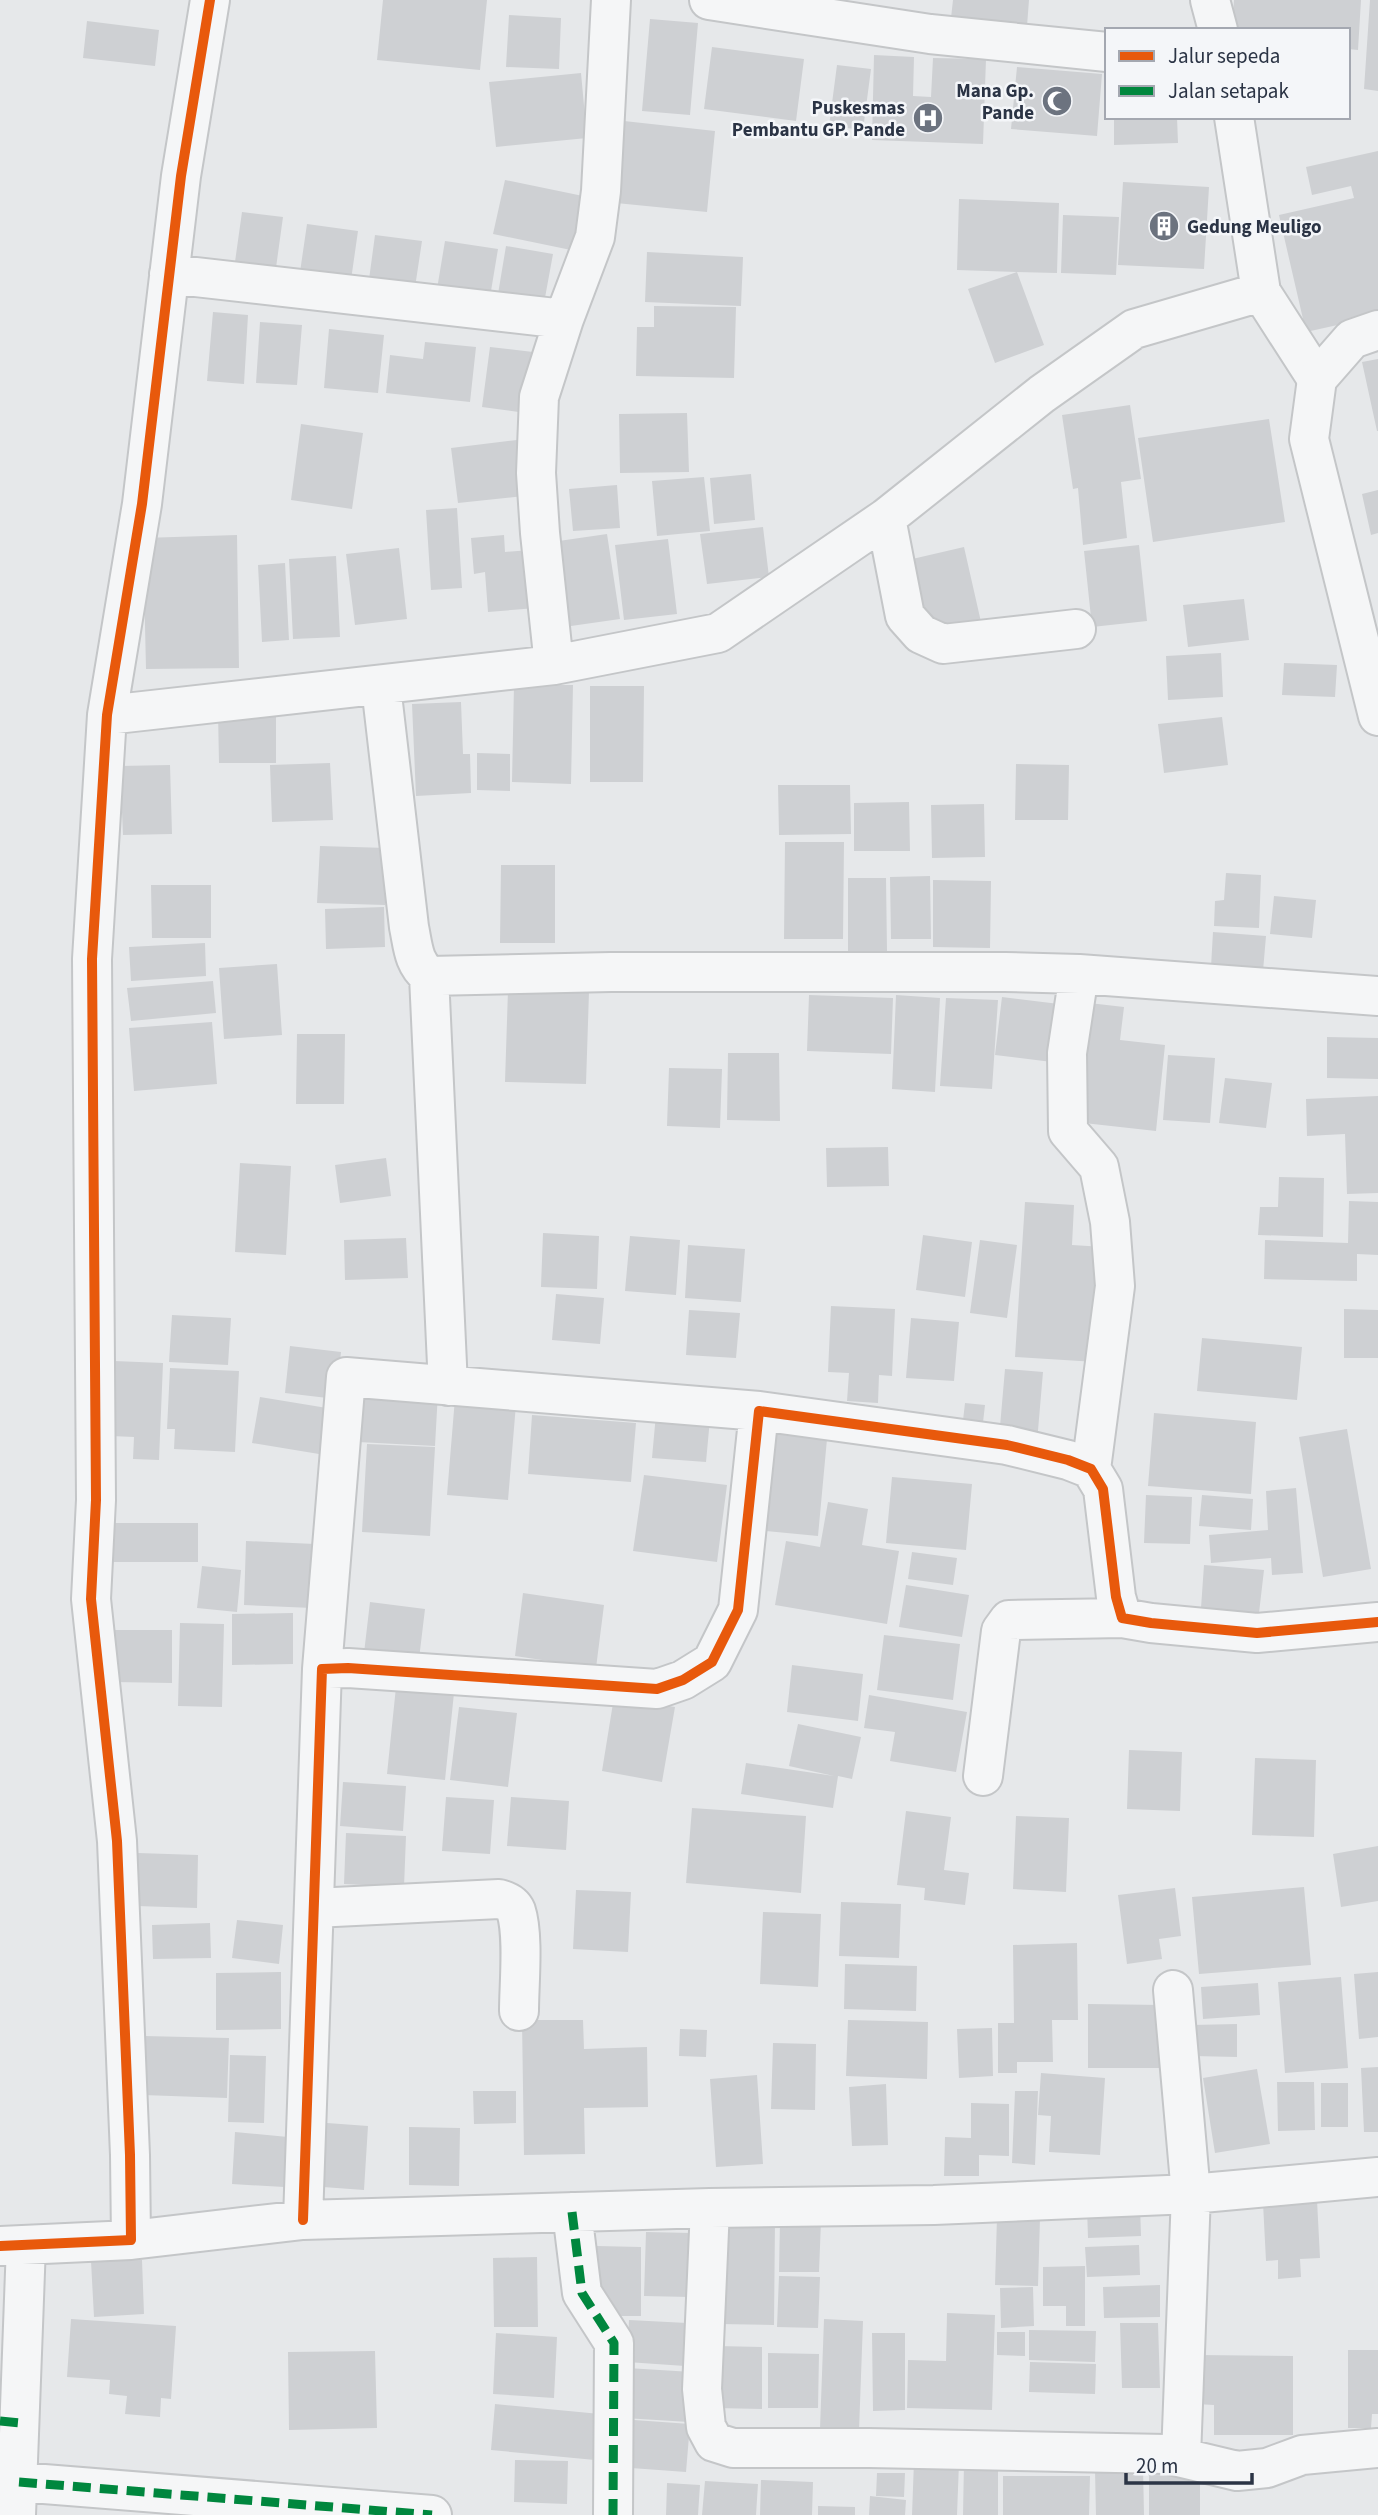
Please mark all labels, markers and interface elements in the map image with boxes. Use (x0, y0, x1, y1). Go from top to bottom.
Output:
legend (1105, 28, 1350, 119)
text: Jalur sepeda (1168, 41, 1280, 71)
text: Jalan setapak (1168, 76, 1289, 106)
place label: Mana Gp. Pande (956, 78, 1034, 127)
mosque icon: Mana Gp. Pande (1040, 84, 1074, 118)
place label: Puskesmas Pembantu GP. Pande (732, 95, 905, 144)
hospital icon: Puskesmas Pembantu GP. Pande (911, 101, 945, 135)
building icon: Gedung Meuligo (1147, 209, 1181, 243)
place label: Gedung Meuligo (1187, 214, 1322, 241)
scale bar (1126, 2442, 1252, 2486)
text: 20 m (1136, 2451, 1178, 2481)

